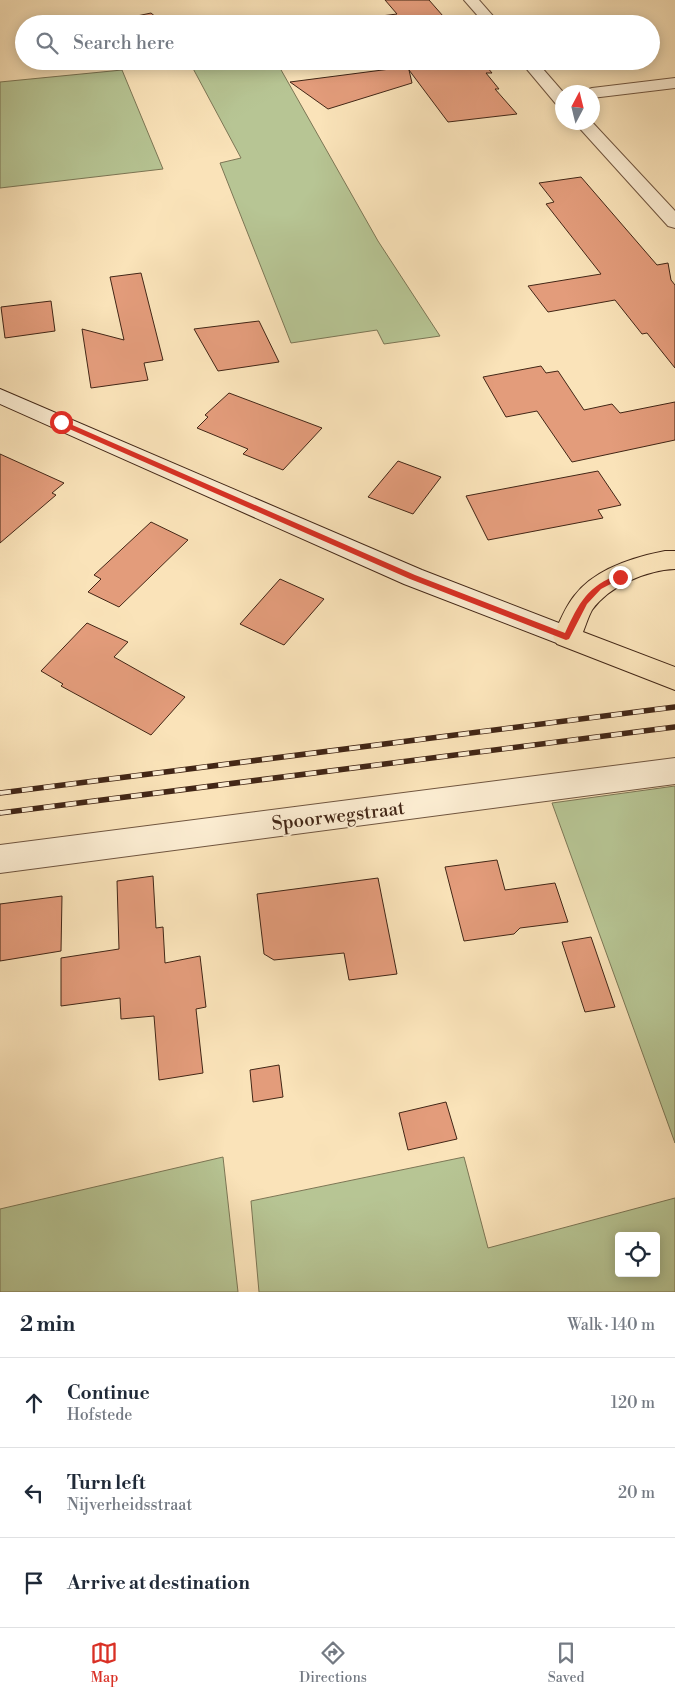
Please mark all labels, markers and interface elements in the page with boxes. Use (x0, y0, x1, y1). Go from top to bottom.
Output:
search box (15, 15, 660, 70)
icon: search (33, 29, 61, 57)
text: Search here (73, 31, 174, 55)
north arrow (555, 85, 600, 130)
route start (50, 411, 73, 434)
route end (609, 566, 632, 589)
street label: Spoorwegstraat (270, 796, 406, 836)
map controls (615, 1232, 660, 1277)
button: locate (615, 1232, 660, 1277)
text: 2 min (20, 1312, 75, 1338)
text: Walk · 140 m (567, 1315, 655, 1335)
text: Continue (67, 1381, 150, 1405)
icon: ahead (20, 1389, 48, 1417)
text: 120 m (611, 1393, 655, 1413)
text: Hofstede (67, 1405, 132, 1425)
text: Turn left (67, 1471, 146, 1495)
icon: left (20, 1479, 48, 1507)
text: 20 m (618, 1483, 655, 1503)
text: Nijverheidsstraat (67, 1495, 192, 1515)
icon: arrive (20, 1569, 48, 1597)
text: Arrive at destination (67, 1571, 250, 1595)
tab: Map (90, 1639, 118, 1687)
tab: Directions (299, 1639, 367, 1687)
tab: Saved (548, 1639, 585, 1687)

